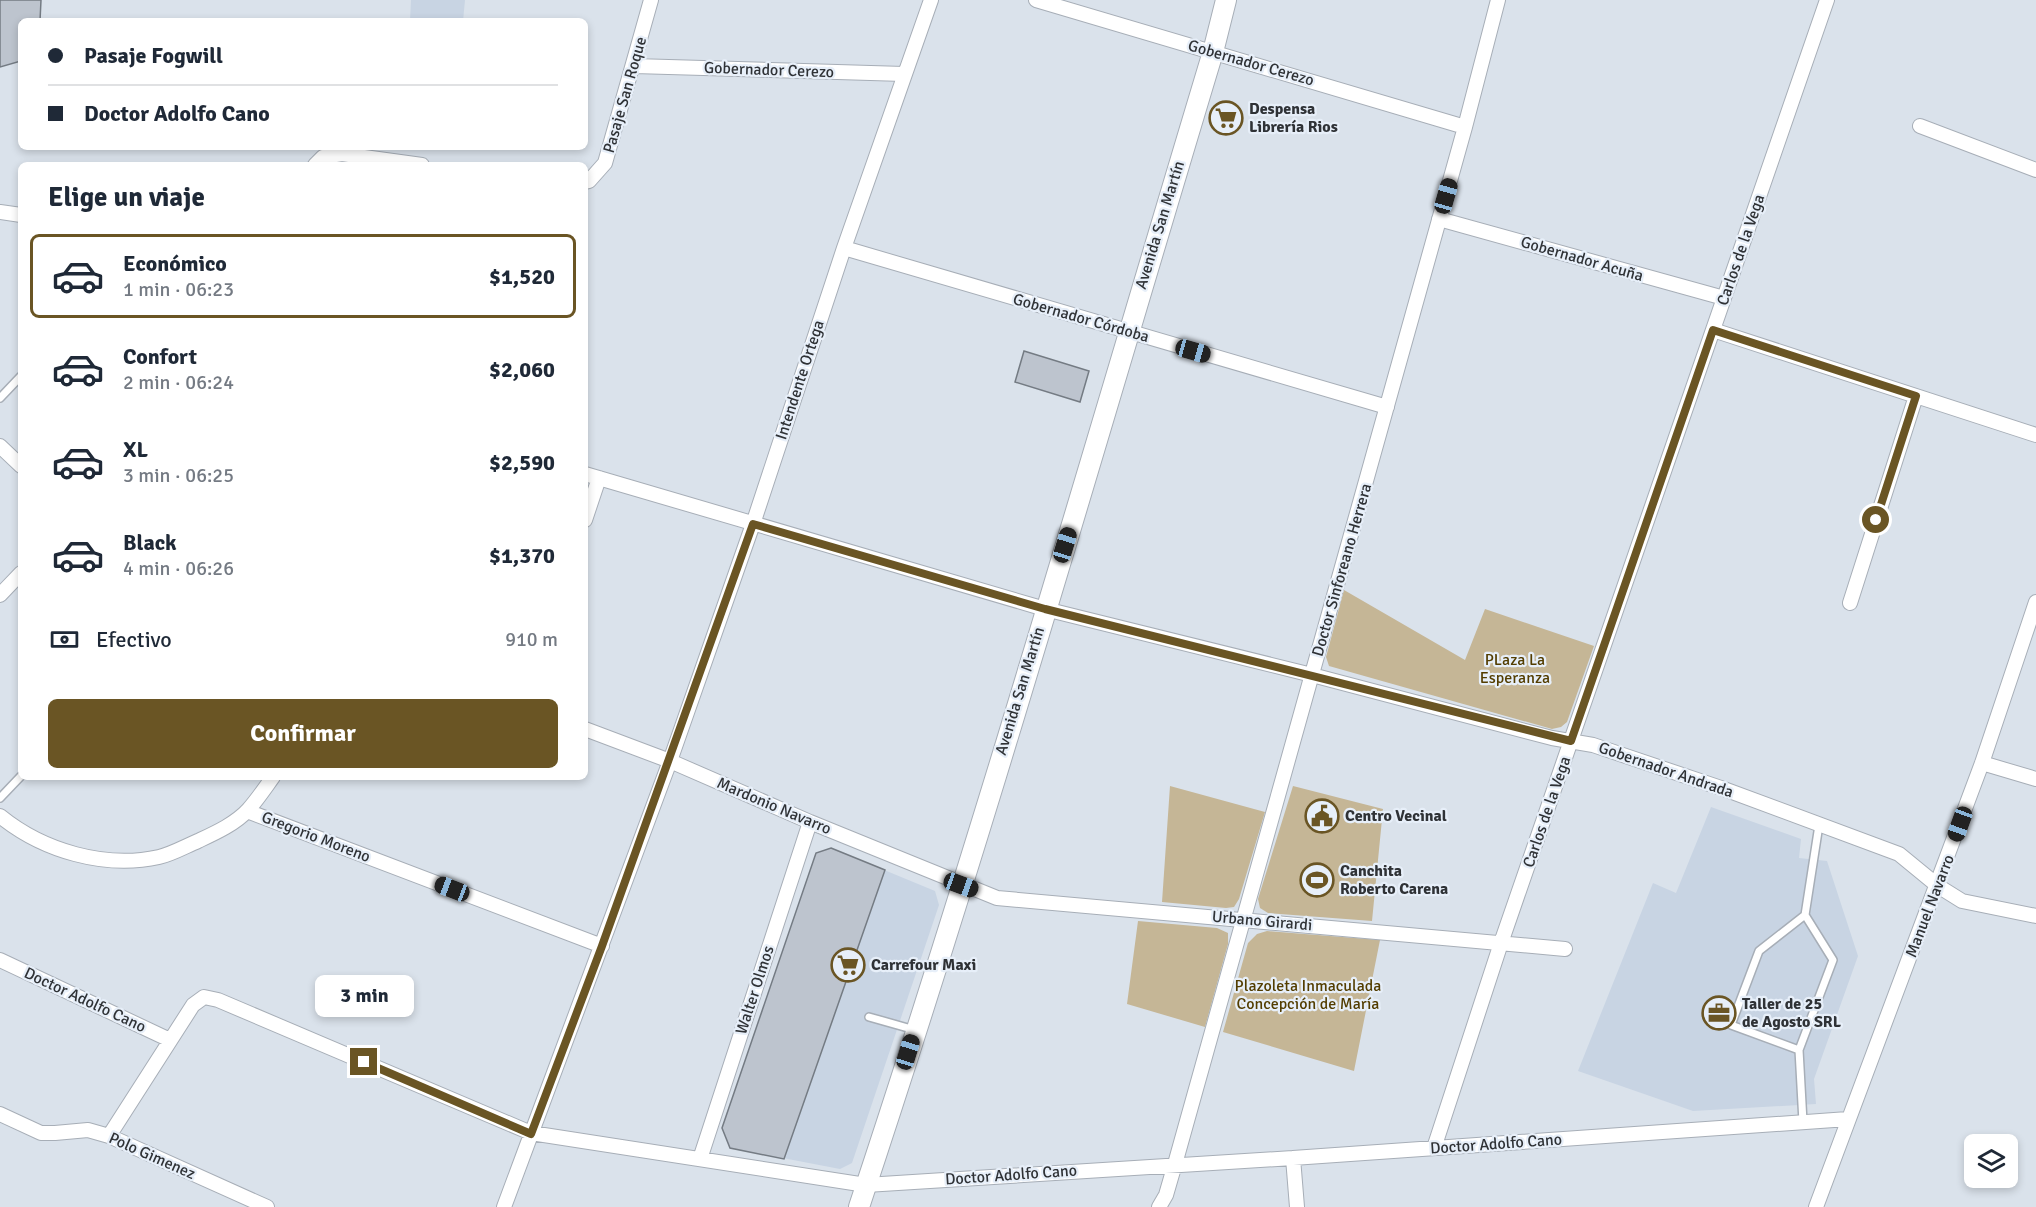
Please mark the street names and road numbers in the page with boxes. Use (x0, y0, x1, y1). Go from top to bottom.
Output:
street label: Pasaje San Roque (599, 35, 651, 155)
street label: Gobernador Cerezo (1186, 35, 1316, 91)
street label: Gobernador Cerezo (704, 58, 834, 82)
street label: Avenida San Martín (1131, 158, 1189, 292)
street label: Carlos de la Vega (1713, 192, 1769, 308)
street label: Gobernador Acuña (1518, 232, 1646, 286)
street label: Gobernador Córdoba (1011, 289, 1151, 347)
street label: Intendente Ortega (771, 318, 829, 442)
street label: Doctor Sinforeano Herrera (1308, 481, 1376, 659)
street label: Avenida San Martín (991, 624, 1049, 758)
street label: Gobernador Andrada (1596, 738, 1736, 802)
street label: Carlos de la Vega (1519, 754, 1575, 870)
street label: Mardonio Navarro (714, 773, 834, 839)
street label: Gregorio Moreno (259, 807, 373, 867)
street label: Manuel Navarro (1901, 852, 1959, 960)
street label: Urbano Girardi (1211, 907, 1313, 935)
street label: Walter Olmos (731, 943, 779, 1037)
street label: Doctor Adolfo Cano (21, 963, 149, 1037)
street label: Polo Gimenez (106, 1128, 198, 1184)
street label: Doctor Adolfo Cano (1429, 1129, 1563, 1159)
street label: Doctor Adolfo Cano (944, 1160, 1078, 1190)

